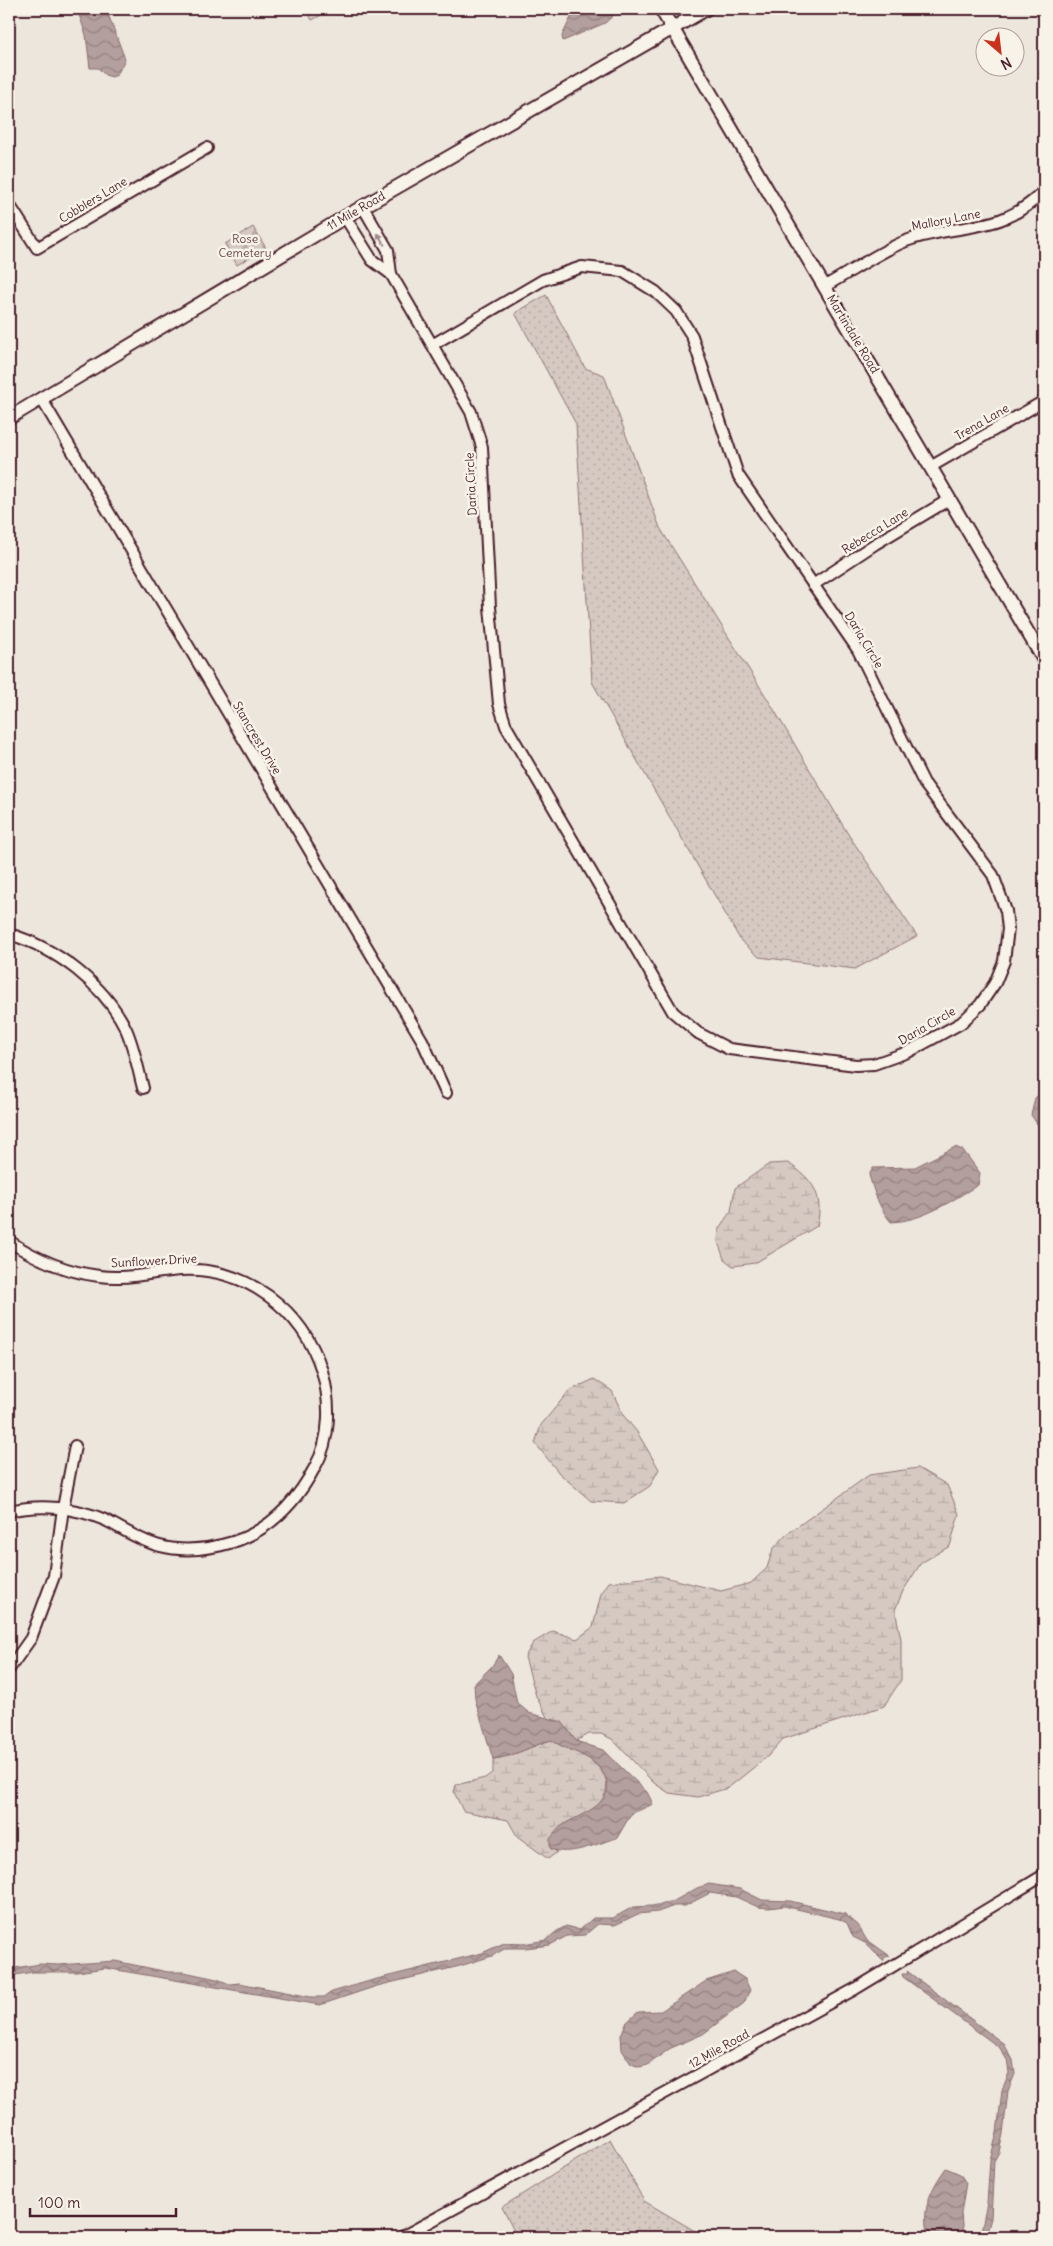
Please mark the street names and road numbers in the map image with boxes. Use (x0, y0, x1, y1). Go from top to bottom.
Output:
street label: Cobblers Lane (56, 173, 130, 226)
street label: 11 Mile Road (324, 188, 388, 233)
street label: Mallory Lane (910, 205, 982, 234)
street label: Martindale Road (824, 292, 883, 376)
street label: Trena Lane (952, 400, 1011, 443)
street label: Daria Circle (461, 452, 480, 516)
street label: Rebecca Lane (839, 504, 911, 557)
street label: Daria Circle (842, 609, 887, 671)
street label: Stancrest Drive (230, 699, 285, 777)
street label: Daria Circle (896, 1003, 958, 1048)
street label: Sunflower Drive (111, 1251, 197, 1270)
street label: 12 Mile Road (686, 2026, 752, 2071)

